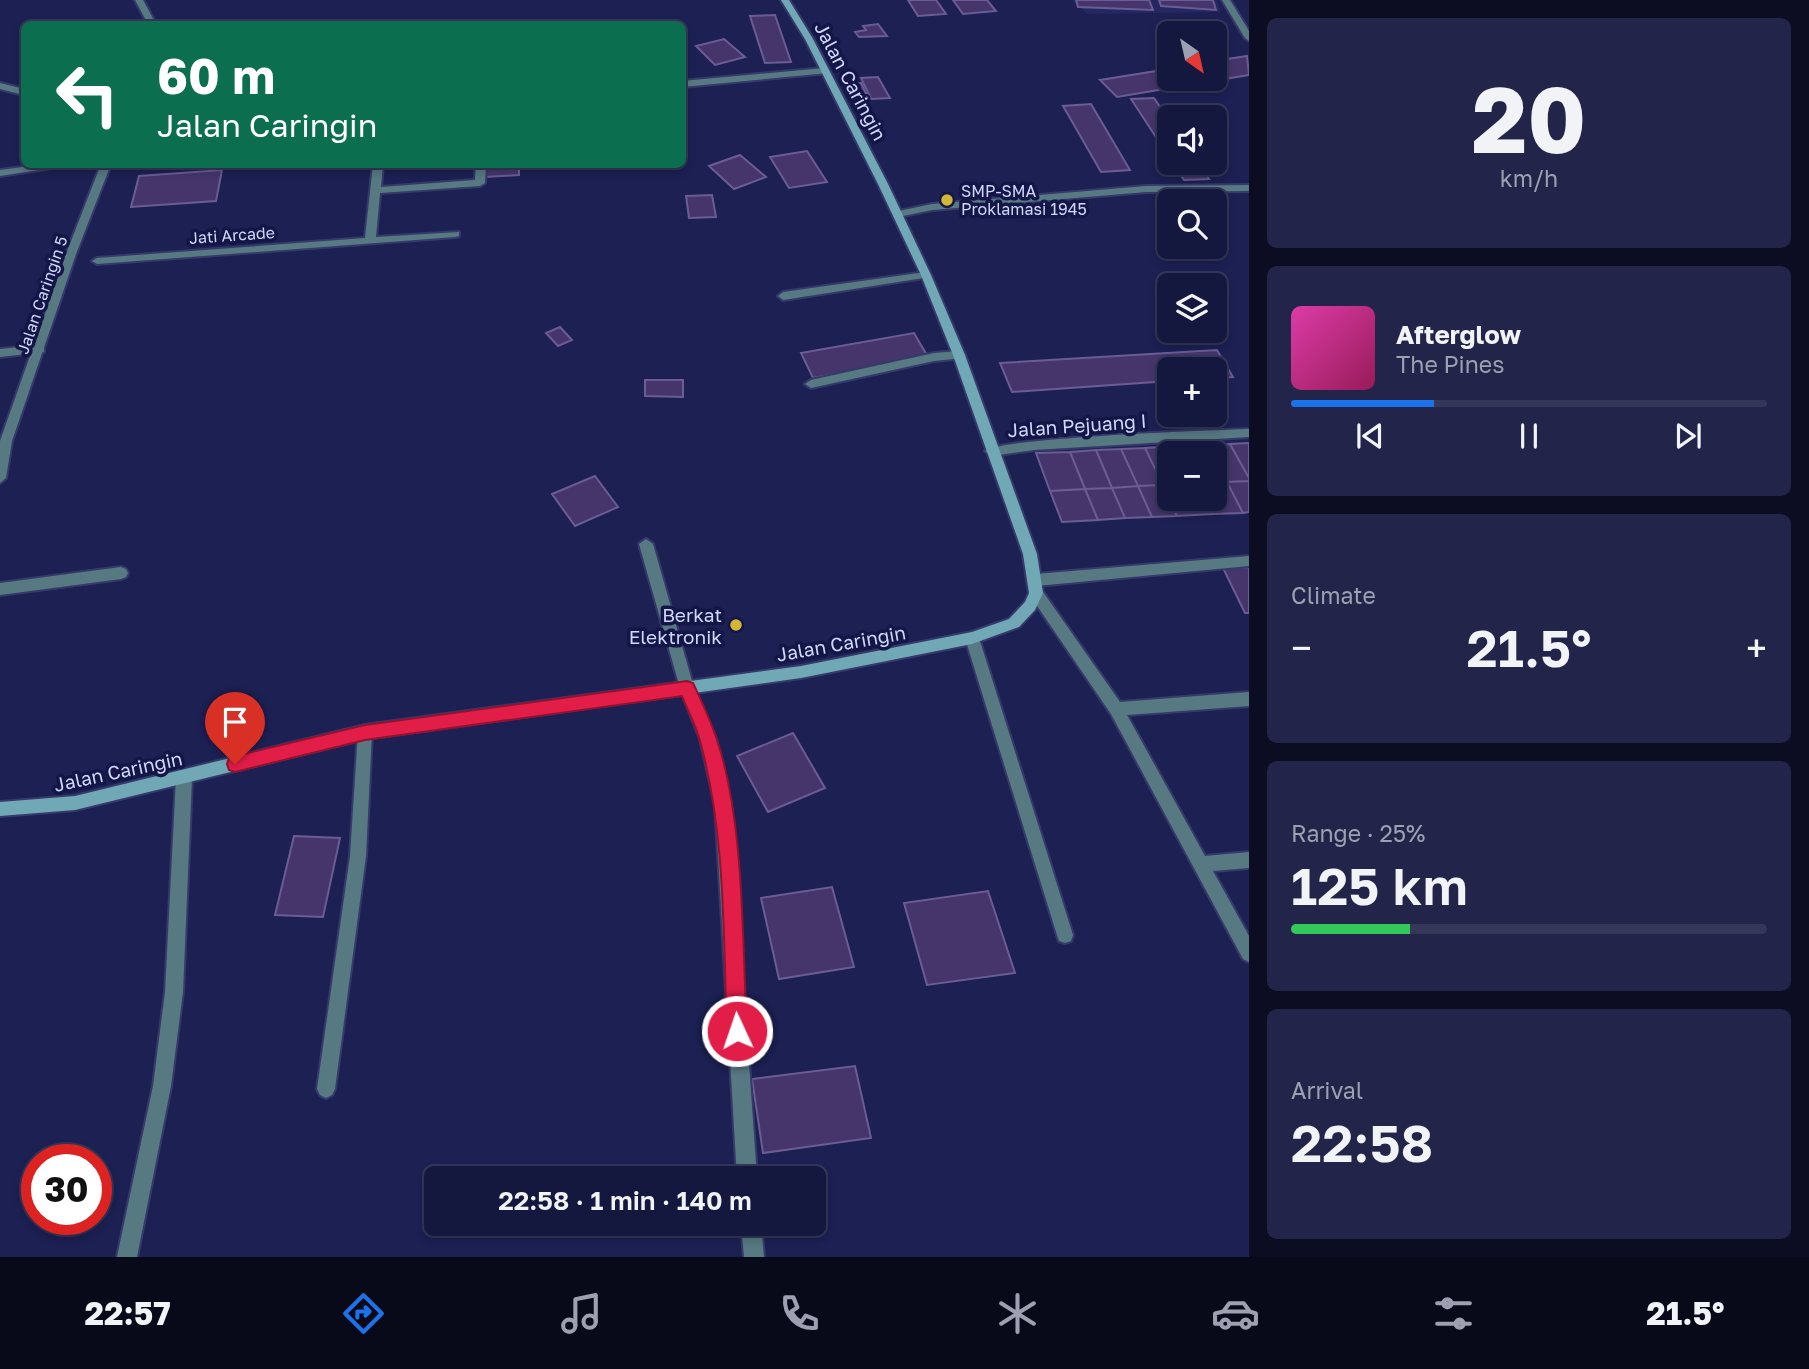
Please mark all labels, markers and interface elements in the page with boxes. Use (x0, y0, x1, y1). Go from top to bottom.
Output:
street label: Jalan Caringin (810, 18, 892, 144)
north arrow (1157, 21, 1227, 91)
map controls (1157, 21, 1227, 511)
text: 60 m (157, 46, 275, 105)
icon: left (42, 49, 133, 140)
text: 20 (1472, 64, 1586, 173)
button: sound (1157, 105, 1227, 175)
text: Jalan Caringin (157, 106, 377, 144)
text: km/h (1500, 164, 1558, 192)
place label: SMP-SMA Proklamasi 1945 (961, 181, 1087, 219)
button: search (1157, 189, 1227, 259)
marker: SMP-SMA Proklamasi 1945 (939, 192, 955, 208)
street label: Jati Arcade (188, 222, 276, 248)
street label: Jalan Caringin 5 (12, 233, 72, 357)
button: layers (1157, 273, 1227, 343)
text: Afterglow (1396, 319, 1521, 350)
text: The Pines (1396, 350, 1504, 378)
button: + (1157, 357, 1227, 427)
street label: Jalan Pejuang I (1007, 409, 1147, 441)
icon: previous (1351, 417, 1389, 455)
icon: pause (1510, 417, 1548, 455)
icon: next (1669, 417, 1707, 455)
button: − (1157, 441, 1227, 511)
text: Climate (1291, 581, 1376, 609)
place label: Berkat Elektronik (629, 603, 722, 648)
text: 21.5° (1467, 616, 1591, 678)
marker: Berkat Elektronik (728, 617, 744, 633)
street label: Jalan Caringin (775, 620, 907, 666)
text: − (1291, 625, 1312, 670)
text: + (1746, 625, 1767, 670)
pin (205, 692, 265, 764)
icon: arrive (216, 703, 254, 741)
street label: Jalan Caringin (52, 746, 184, 796)
text: Range · 25% (1291, 819, 1425, 847)
text: 125 km (1291, 854, 1468, 916)
position arrow (700, 994, 774, 1068)
text: Arrival (1291, 1076, 1363, 1104)
text: 22:58 (1291, 1111, 1433, 1173)
speed limit sign: 30 (21, 1144, 112, 1235)
text: 22:58 · 1 min · 140 m (498, 1185, 752, 1216)
icon: directions (339, 1289, 388, 1338)
icon: music (557, 1289, 606, 1338)
icon: phone (775, 1289, 824, 1338)
icon: climate (993, 1289, 1042, 1338)
icon: car (1211, 1289, 1260, 1338)
icon: filters (1429, 1289, 1478, 1338)
text: 22:57 (84, 1294, 171, 1332)
text: 21.5° (1646, 1294, 1725, 1332)

